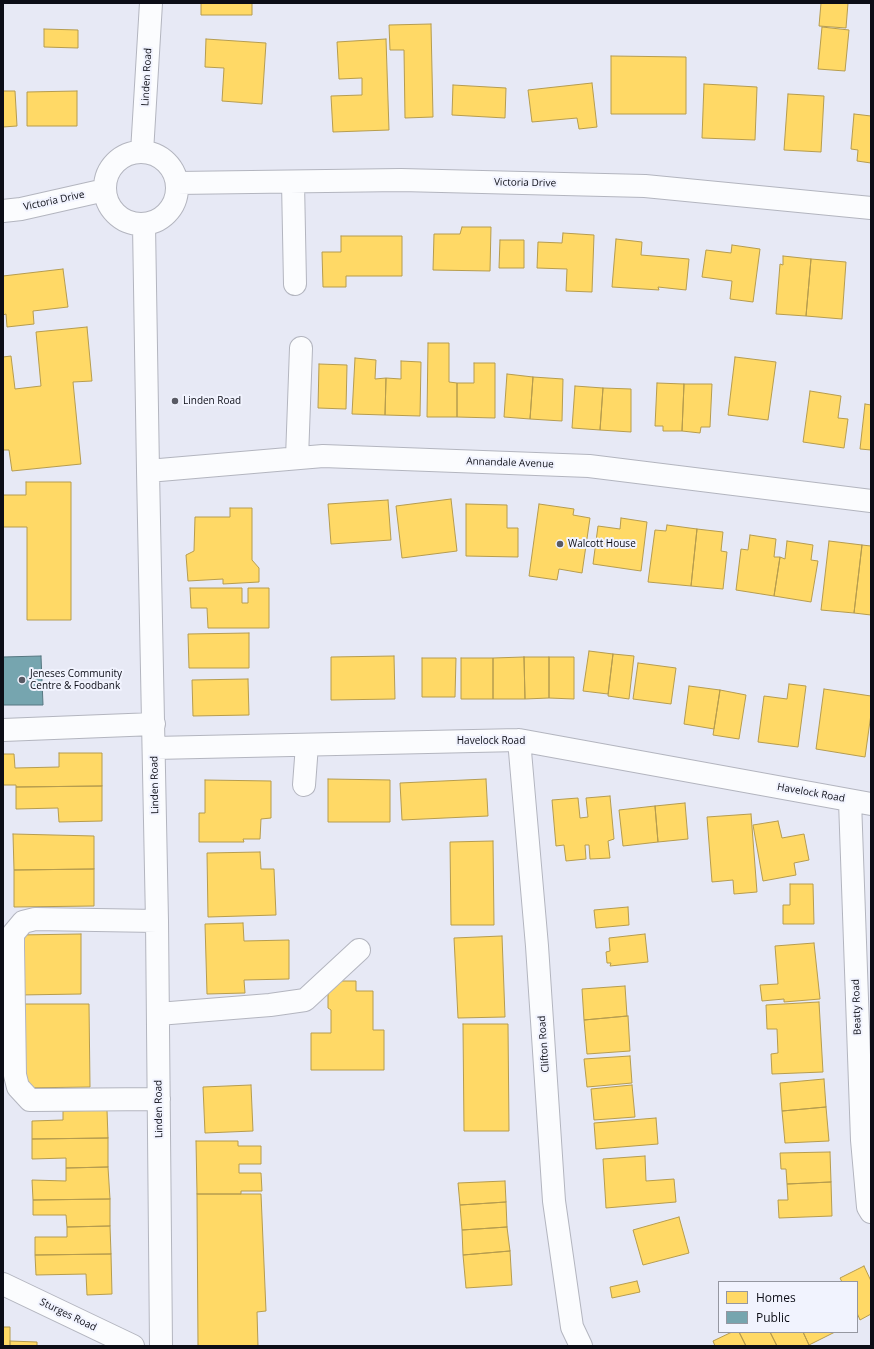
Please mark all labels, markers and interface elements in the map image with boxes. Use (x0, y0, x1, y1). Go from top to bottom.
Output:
street label: Linden Road (139, 48, 155, 106)
street label: Victoria Drive (494, 176, 556, 190)
street label: Victoria Drive (22, 189, 86, 213)
place label: Linden Road (183, 395, 241, 407)
marker: Linden Road (170, 396, 180, 406)
street label: Annandale Avenue (466, 455, 554, 471)
place label: Walcott House (568, 538, 636, 550)
marker: Walcott House (555, 539, 565, 549)
place label: Jeneses Community Centre & Foodbank (30, 668, 122, 692)
marker: Jeneses Community Centre & Foodbank (17, 675, 27, 685)
street label: Havelock Road (457, 735, 525, 747)
street label: Linden Road (148, 756, 162, 814)
street label: Havelock Road (776, 781, 846, 805)
street label: Beatty Road (850, 979, 864, 1035)
street label: Clifton Road (536, 1015, 552, 1073)
street label: Linden Road (152, 1080, 166, 1138)
legend (718, 1281, 858, 1333)
text: Homes (756, 1289, 796, 1306)
street label: Sturges Road (38, 1296, 98, 1334)
text: Public (756, 1309, 790, 1326)

